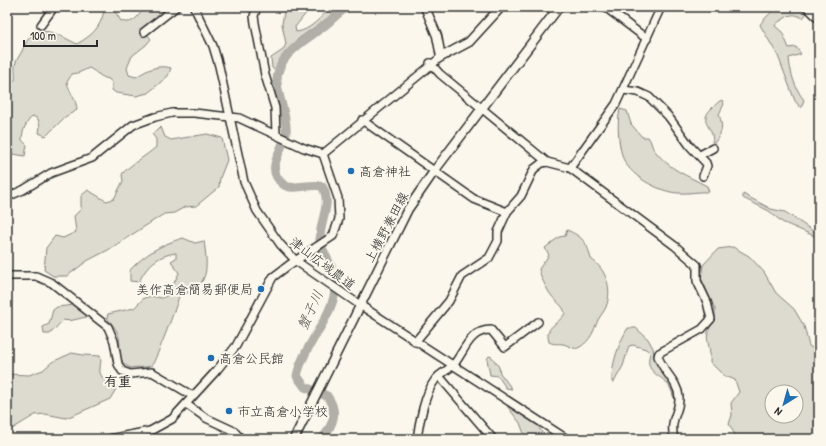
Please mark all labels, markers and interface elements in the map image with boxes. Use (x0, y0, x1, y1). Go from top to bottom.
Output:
scale bar (24, 22, 97, 48)
text: 100 m (30, 27, 56, 44)
place label: 高倉神社 (359, 162, 411, 180)
marker: 高倉神社 (346, 166, 356, 176)
street label: 上横野兼田線 (360, 187, 413, 266)
street label: 津山広域農道 (286, 232, 360, 294)
place label: 美作高倉簡易郵便局 (136, 280, 253, 298)
marker: 美作高倉簡易郵便局 (256, 284, 266, 294)
water label: 蟹子川 (292, 287, 327, 333)
place label: 高倉公民館 (219, 349, 284, 367)
marker: 高倉公民館 (206, 353, 216, 363)
district label: 有重 (104, 371, 132, 390)
north arrow (764, 384, 804, 424)
place label: 市立高倉小学校 (237, 402, 328, 420)
text: N (771, 405, 785, 419)
marker: 市立高倉小学校 (224, 406, 234, 416)

